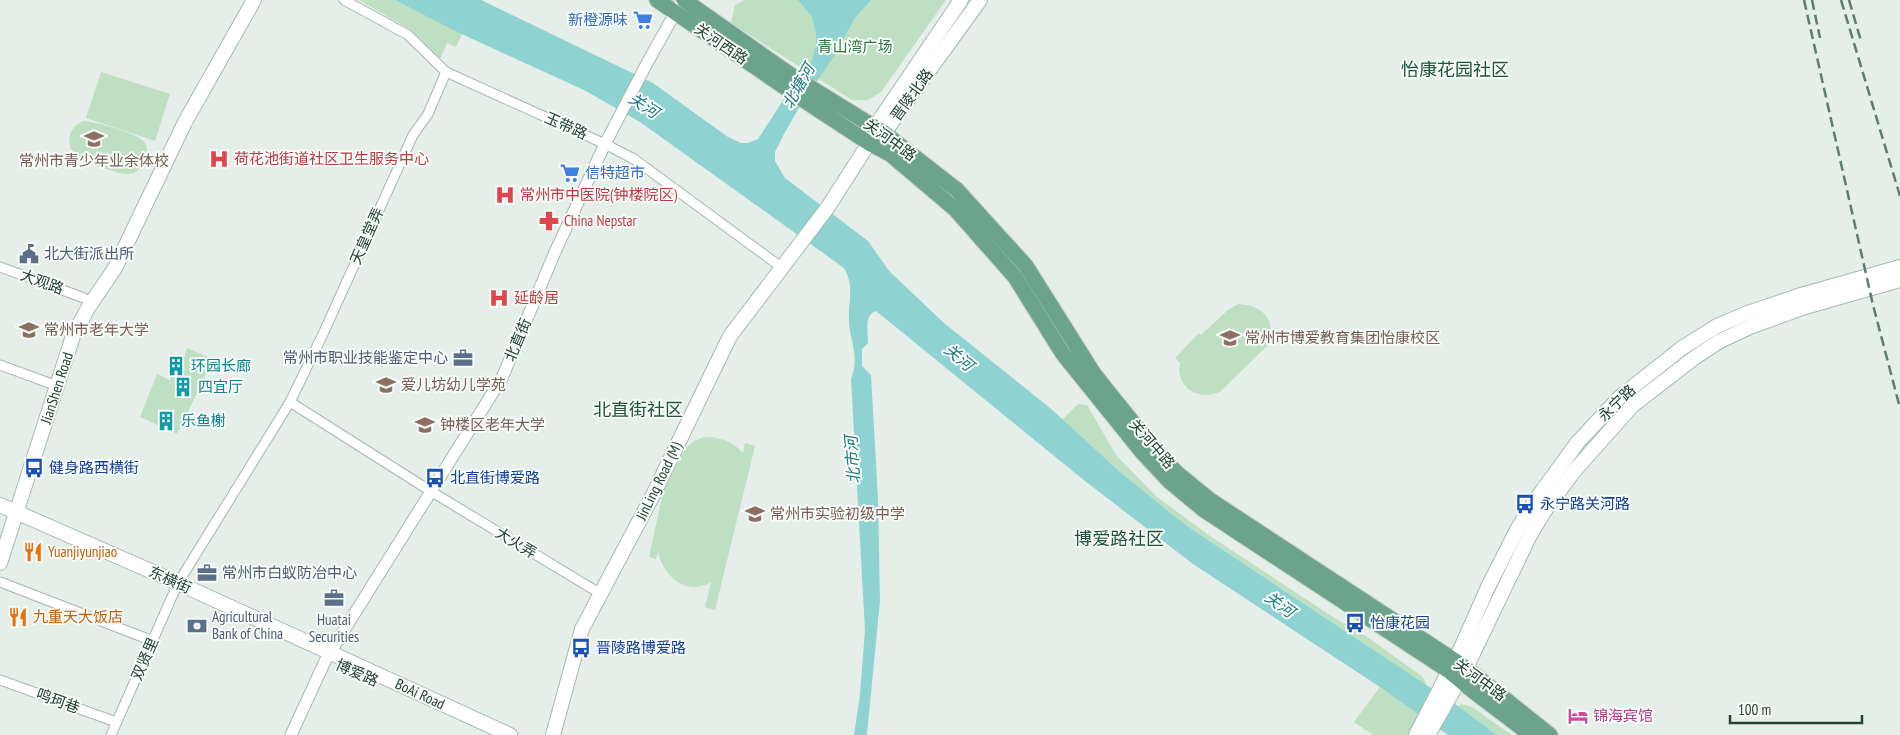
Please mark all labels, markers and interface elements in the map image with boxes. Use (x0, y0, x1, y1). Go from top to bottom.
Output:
supermarket icon: 新橙源味 (632, 9, 654, 31)
place label: 新橙源味 (568, 10, 628, 29)
street label: 关河西路 (691, 19, 751, 68)
park label: 青山湾广场 (817, 37, 893, 56)
water label: 北塘河 (778, 58, 820, 112)
district label: 怡康花园社区 (1401, 58, 1509, 81)
street label: 晋陵北路 (886, 65, 937, 125)
water label: 关河 (625, 88, 665, 124)
street label: 玉带路 (542, 108, 591, 143)
street label: 关河中路 (860, 114, 920, 165)
school or university icon: 常州市青少年业余体校 (83, 128, 105, 150)
hospital icon: 荷花池街道社区卫生服务中心 (208, 148, 230, 170)
place label: 荷花池街道社区卫生服务中心 (234, 149, 429, 168)
place label: 常州市青少年业余体校 (19, 151, 169, 170)
supermarket icon: 信特超市 (559, 162, 581, 184)
place label: 信特超市 (585, 163, 645, 182)
hospital icon: 常州市中医院(钟楼院区) (494, 184, 516, 206)
place label: 常州市中医院(钟楼院区) (520, 185, 677, 204)
street label: 天皇堂弄 (346, 205, 387, 267)
pharmacy icon: China Nepstar (538, 210, 560, 232)
place label: China Nepstar (564, 211, 637, 230)
public building icon: 北大街派出所 (18, 243, 40, 265)
place label: 北大街派出所 (44, 244, 134, 263)
street label: 大观路 (18, 265, 67, 298)
hospital icon: 延龄居 (488, 287, 510, 309)
place label: 延龄居 (514, 288, 559, 307)
street label: 北直街 (500, 315, 535, 364)
school or university icon: 常州市老年大学 (18, 319, 40, 341)
place label: 常州市老年大学 (44, 320, 149, 339)
school or university icon: 常州市博爱教育集团怡康校区 (1219, 327, 1241, 349)
place label: 常州市博爱教育集团怡康校区 (1245, 328, 1440, 347)
water label: 关河 (940, 339, 980, 377)
office icon: 常州市职业技能鉴定中心 (452, 347, 474, 369)
place label: 常州市职业技能鉴定中心 (283, 348, 448, 367)
street label: JianShen Road (36, 350, 77, 427)
building icon: 环园长廊 (165, 355, 187, 377)
place label: 环园长廊 (191, 356, 251, 375)
school or university icon: 爱儿坊幼儿学苑 (375, 374, 397, 396)
place label: 爱儿坊幼儿学苑 (401, 375, 506, 394)
building icon: 四宜厅 (172, 376, 194, 398)
place label: 四宜厅 (198, 377, 243, 396)
street label: 永宁路 (1594, 380, 1639, 425)
district label: 北直街社区 (593, 398, 683, 421)
building icon: 乐鱼榭 (155, 410, 177, 432)
place label: 乐鱼榭 (181, 411, 226, 430)
school or university icon: 钟楼区老年大学 (414, 414, 436, 436)
place label: 钟楼区老年大学 (440, 415, 545, 434)
street label: 关河中路 (1126, 415, 1179, 473)
water label: 北市河 (840, 432, 864, 485)
street label: JinLing Road (M) (631, 438, 686, 524)
bus stop icon: 健身路西横街 (23, 457, 45, 479)
place label: 健身路西横街 (49, 458, 139, 477)
bus stop icon: 北直街博爱路 (424, 467, 446, 489)
place label: 北直街博爱路 (450, 468, 540, 487)
bus stop icon: 永宁路关河路 (1514, 493, 1536, 515)
place label: 永宁路关河路 (1540, 494, 1630, 513)
school or university icon: 常州市实验初级中学 (744, 503, 766, 525)
place label: 常州市实验初级中学 (770, 504, 905, 523)
street label: 大火弄 (492, 523, 540, 562)
district label: 博爱路社区 (1074, 527, 1164, 550)
restaurant icon: Yuanjiyunjiao (22, 541, 44, 563)
place label: Yuanjiyunjiao (48, 542, 117, 561)
street label: 东横街 (146, 562, 195, 597)
office icon: 常州市白蚁防冶中心 (196, 562, 218, 584)
place label: 常州市白蚁防冶中心 (222, 563, 357, 582)
office icon: Huatai Securities (323, 587, 345, 609)
water label: 关河 (1261, 587, 1301, 623)
restaurant icon: 九重天大饭店 (7, 606, 29, 628)
place label: 九重天大饭店 (33, 607, 123, 626)
place label: Agricultural Bank of China (212, 607, 283, 643)
place label: Huatai Securities (309, 610, 359, 646)
bus stop icon: 怡康花园 (1344, 612, 1366, 634)
place label: 怡康花园 (1370, 613, 1430, 632)
bank icon: Agricultural Bank of China (186, 615, 208, 637)
street label: 双贤里 (127, 634, 162, 683)
bus stop icon: 晋陵路博爱路 (570, 637, 592, 659)
place label: 晋陵路博爱路 (596, 638, 686, 657)
street label: 关河中路 (1450, 654, 1510, 705)
street label: 博爱路 (333, 655, 382, 690)
street label: BoAi Road (392, 674, 448, 713)
street label: 鸣珂巷 (34, 684, 83, 717)
scale bar (1730, 692, 1862, 724)
text: 100 m (1738, 700, 1771, 719)
hotel icon: 锦海宾馆 (1567, 705, 1589, 727)
place label: 锦海宾馆 (1593, 706, 1653, 725)

